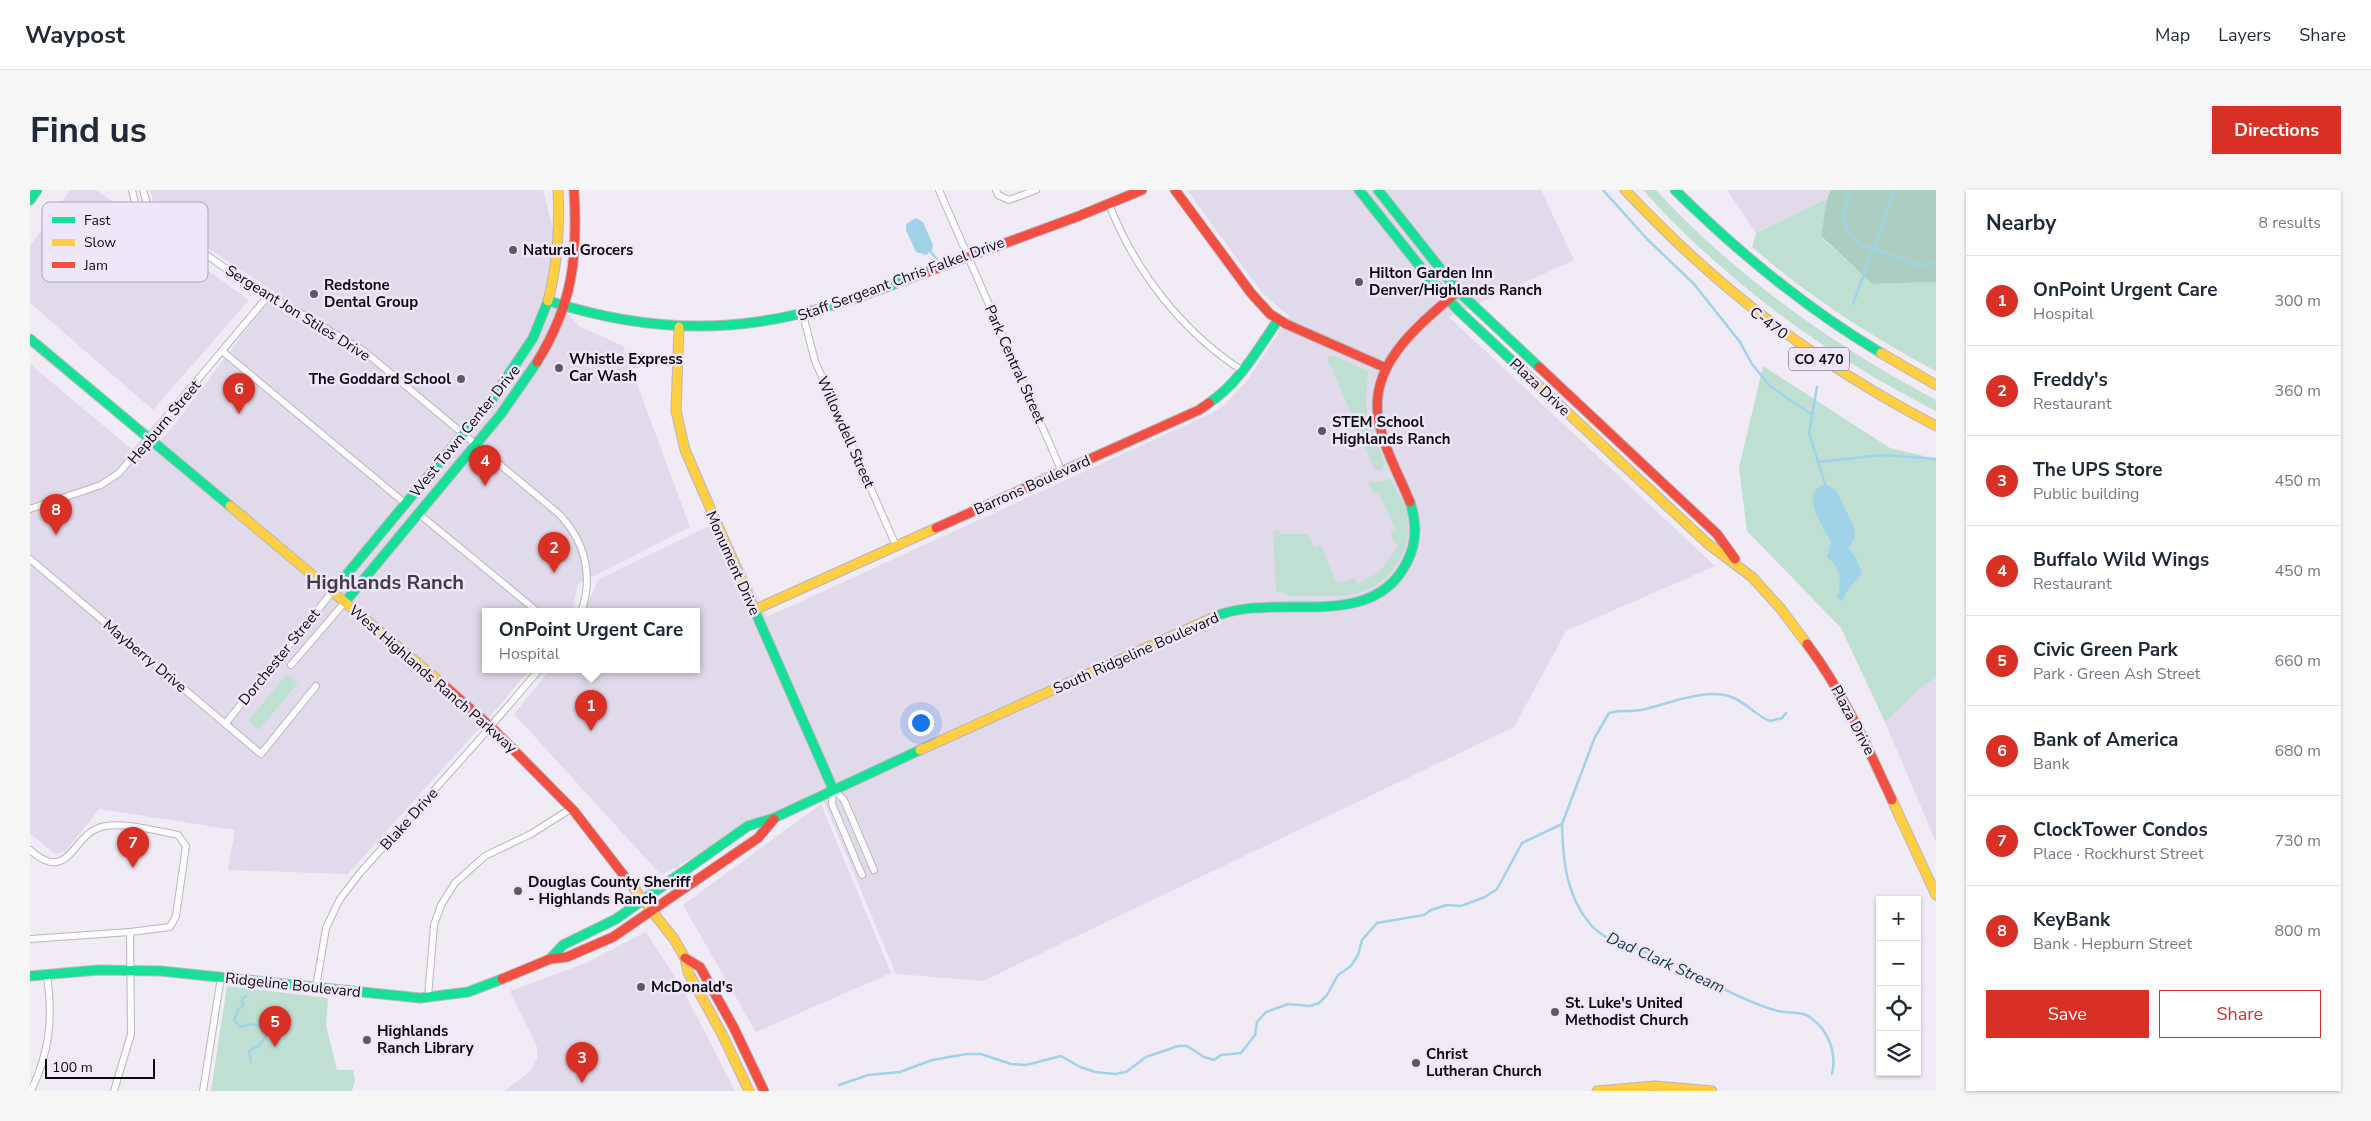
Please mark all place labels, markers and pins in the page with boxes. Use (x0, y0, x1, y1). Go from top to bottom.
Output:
place label: Natural Grocers (523, 240, 633, 260)
marker: Natural Grocers (507, 244, 519, 256)
place label: Hilton Garden Inn Denver/Highlands Ranch (1369, 263, 1542, 300)
place label: Redstone Dental Group (324, 275, 418, 312)
marker: Hilton Garden Inn Denver/Highlands Ranch (1353, 276, 1365, 288)
marker: Redstone Dental Group (308, 288, 320, 300)
place label: Whistle Express Car Wash (569, 349, 683, 386)
marker: Whistle Express Car Wash (553, 362, 565, 374)
place label: The Goddard School (309, 369, 451, 389)
pin: 6 (223, 373, 255, 414)
marker: The Goddard School (455, 373, 467, 385)
place label: STEM School Highlands Ranch (1332, 412, 1450, 449)
marker: STEM School Highlands Ranch (1316, 425, 1328, 437)
pin: 4 (469, 445, 501, 486)
pin: 8 (40, 494, 72, 535)
pin: 2 (538, 532, 570, 573)
pin: 1 (575, 690, 607, 731)
pin: 7 (117, 827, 149, 868)
place label: Douglas County Sheriff - Highlands Ranch (528, 872, 691, 909)
marker: Douglas County Sheriff - Highlands Ranch (512, 885, 524, 897)
place label: McDonald's (651, 977, 733, 997)
marker: McDonald's (635, 981, 647, 993)
place label: St. Luke's United Methodist Church (1565, 993, 1688, 1030)
pin: 5 (259, 1006, 291, 1047)
marker: St. Luke's United Methodist Church (1549, 1006, 1561, 1018)
place label: Highlands Ranch Library (377, 1021, 474, 1058)
marker: Highlands Ranch Library (361, 1034, 373, 1046)
pin: 3 (566, 1042, 598, 1083)
place label: Christ Lutheran Church (1426, 1044, 1542, 1081)
marker: Christ Lutheran Church (1410, 1057, 1422, 1069)

